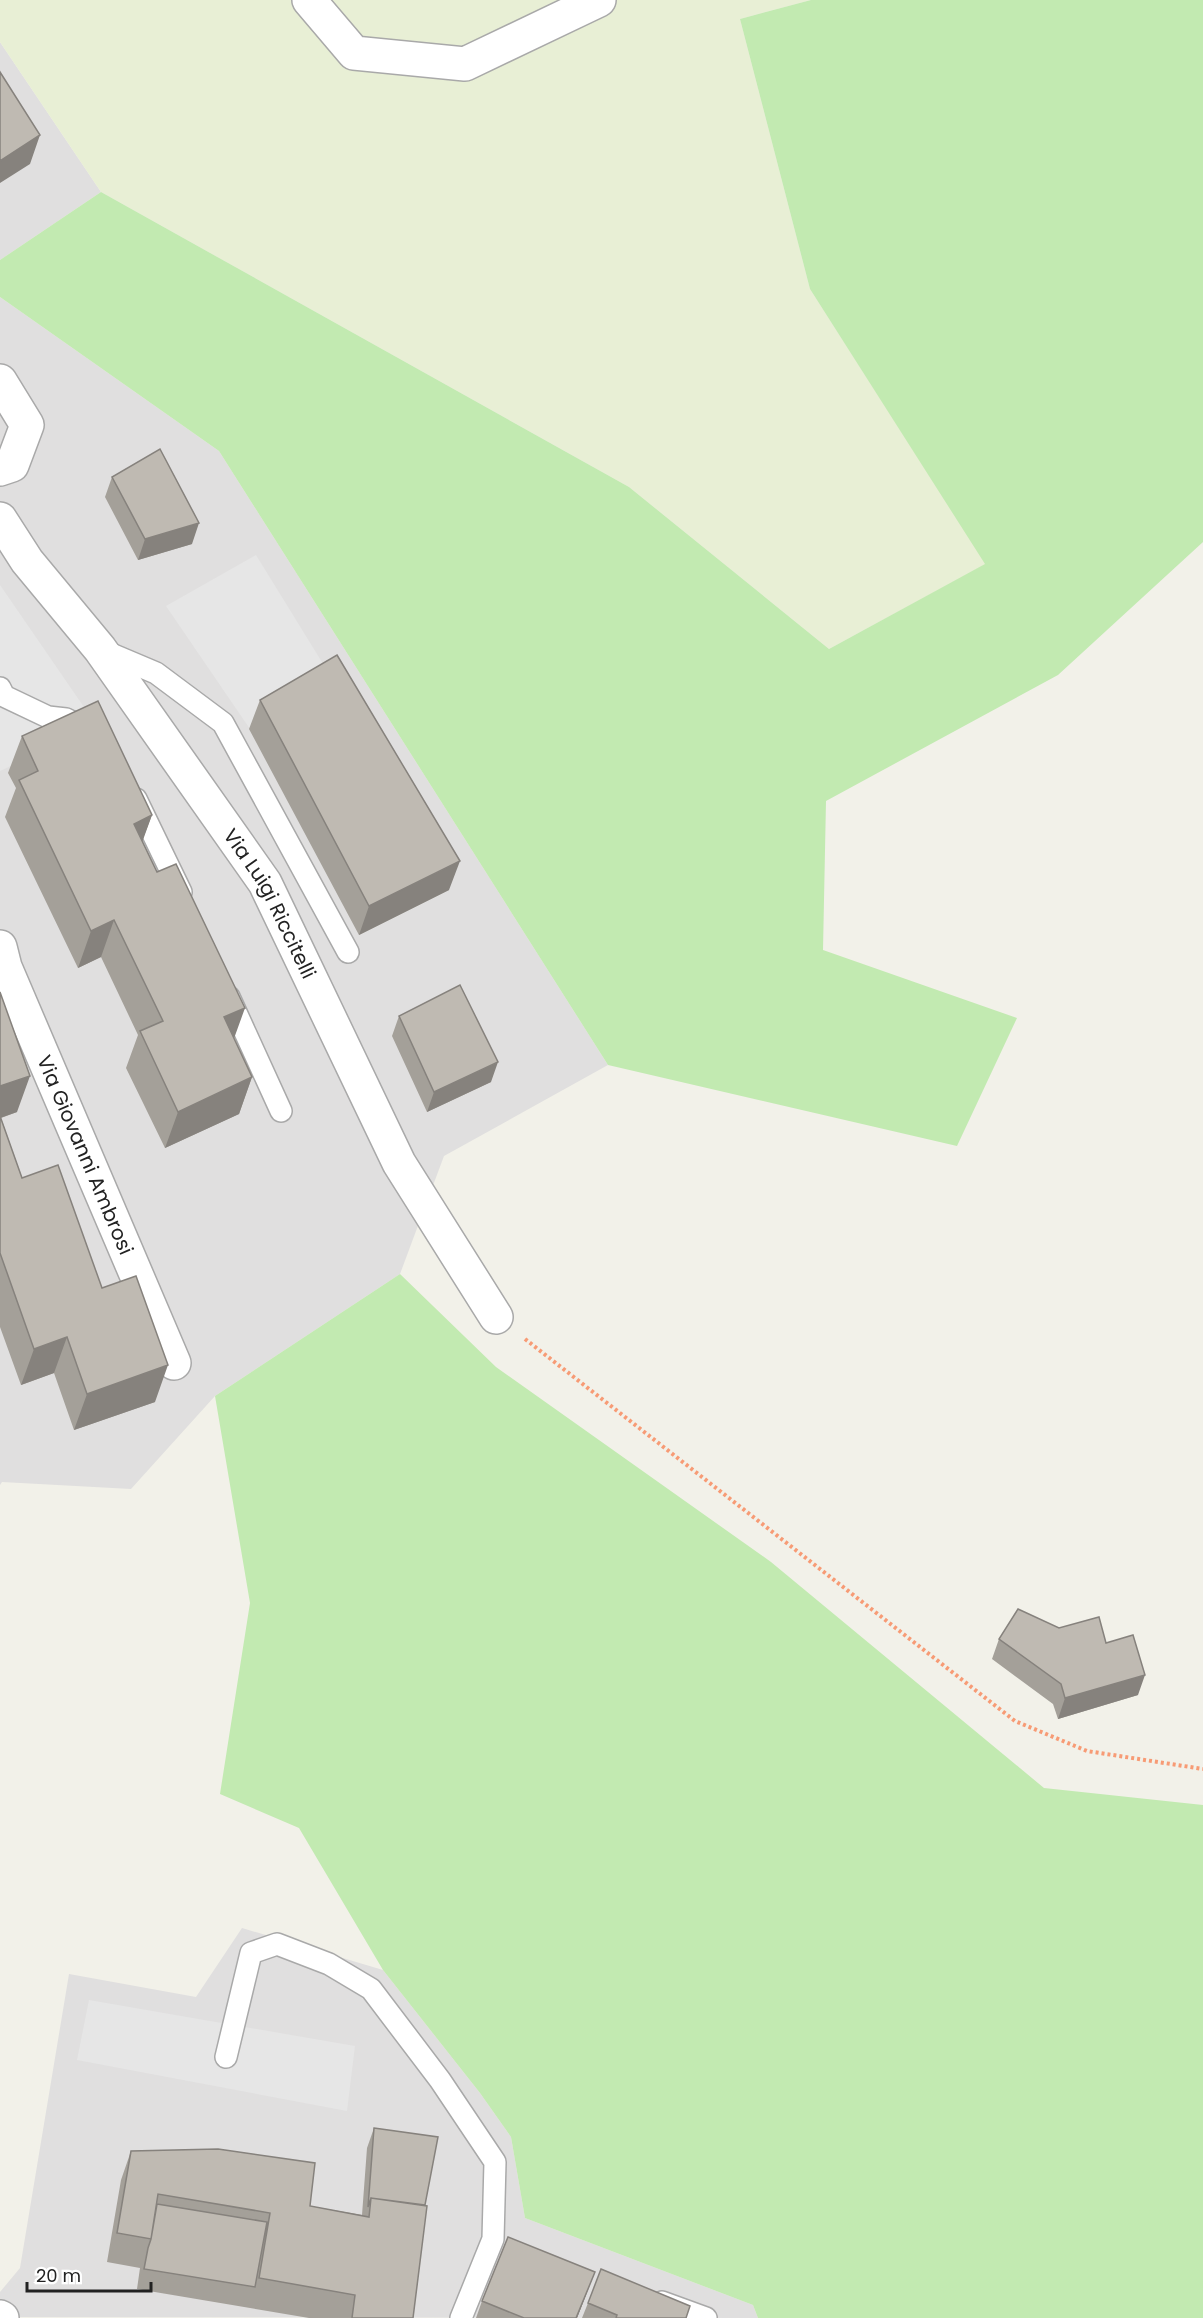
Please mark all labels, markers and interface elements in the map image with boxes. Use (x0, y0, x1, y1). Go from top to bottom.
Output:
street label: Via Luigi Riccitelli (217, 823, 323, 983)
street label: Via Giovanni Ambrosi (30, 1051, 140, 1259)
scale bar (27, 2255, 152, 2293)
text: 20 m (36, 2263, 81, 2288)

